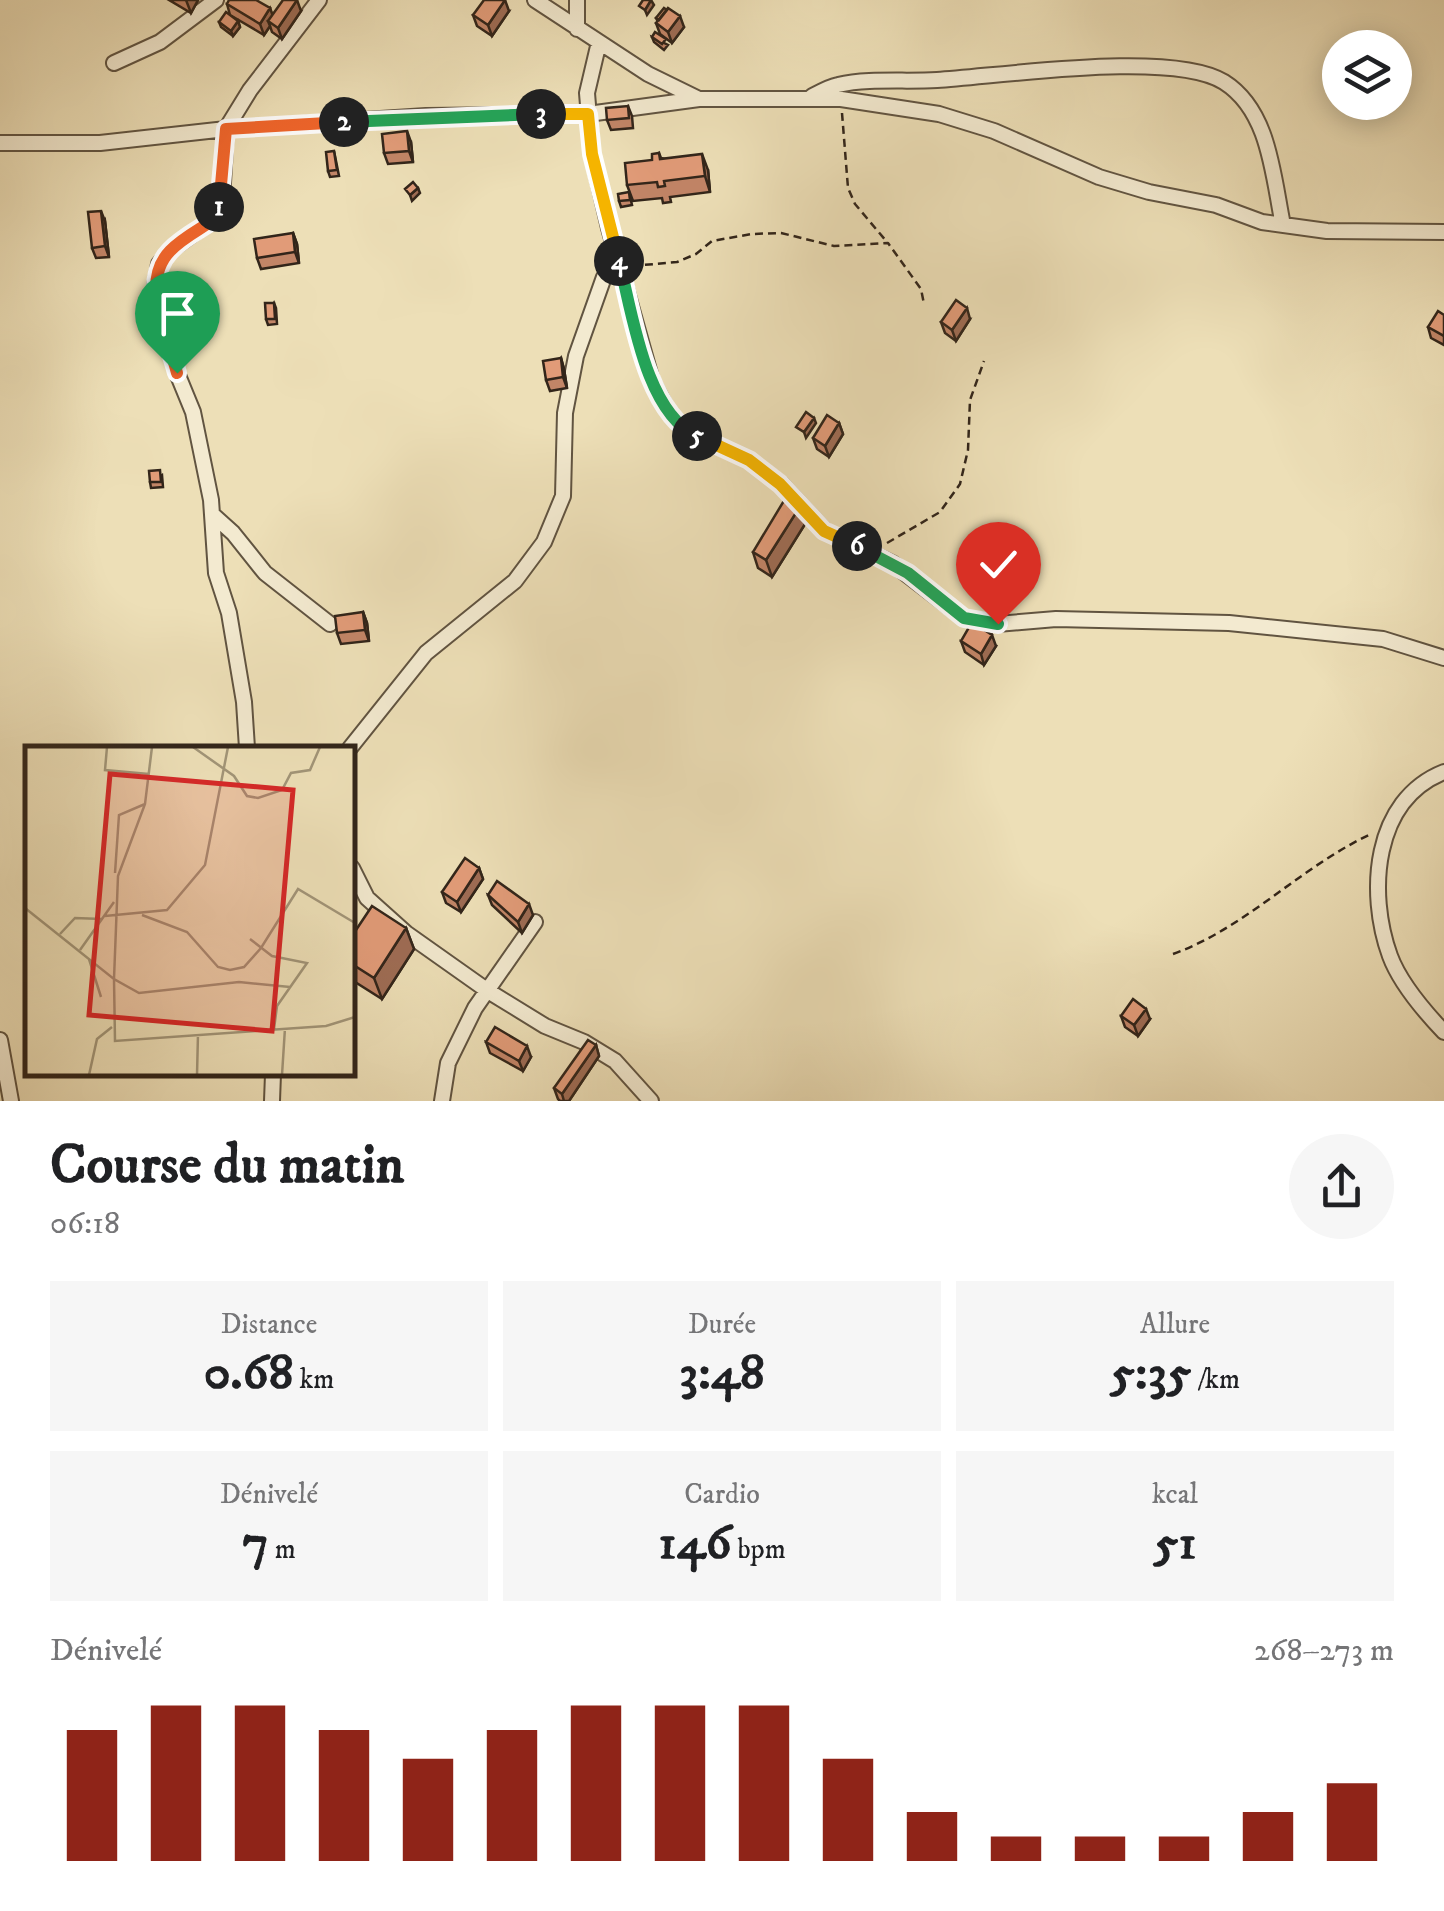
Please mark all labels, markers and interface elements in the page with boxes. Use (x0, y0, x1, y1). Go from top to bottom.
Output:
map controls (1322, 30, 1412, 120)
button: layers (1322, 30, 1412, 120)
pin: 3 (516, 89, 566, 139)
text: 3 (536, 96, 546, 131)
pin: 2 (319, 97, 369, 147)
text: 2 (337, 104, 351, 139)
pin: 1 (194, 182, 244, 232)
text: 1 (214, 189, 224, 224)
pin: 4 (594, 236, 644, 286)
text: 4 (611, 243, 627, 278)
pin (135, 271, 220, 374)
icon: arrive (150, 286, 205, 341)
pin: 5 (672, 411, 722, 461)
text: 5 (690, 418, 704, 453)
pin: 6 (832, 521, 882, 571)
pin (956, 522, 1041, 625)
text: 6 (850, 528, 864, 563)
icon: check (971, 537, 1026, 592)
inset map (25, 746, 355, 1076)
text: Course du matin (50, 1132, 404, 1201)
button: share (1289, 1134, 1394, 1239)
text: 06:18 (50, 1204, 120, 1244)
text: Distance (221, 1307, 317, 1342)
text: Durée (688, 1307, 756, 1342)
text: Allure (1140, 1307, 1210, 1342)
text: 0.68 (204, 1342, 293, 1405)
text: 3:48 (679, 1342, 765, 1405)
text: 5:35 (1110, 1342, 1191, 1405)
text: km (293, 1362, 334, 1397)
text: /km (1191, 1362, 1240, 1397)
text: Dénivelé (220, 1477, 318, 1512)
text: Cardio (684, 1477, 760, 1512)
text: kcal (1152, 1477, 1198, 1512)
text: 7 (242, 1512, 269, 1575)
text: 146 (658, 1512, 731, 1575)
text: 51 (1153, 1512, 1197, 1575)
text: m (269, 1532, 296, 1567)
text: bpm (731, 1532, 786, 1567)
text: Dénivelé (50, 1631, 162, 1671)
text: 268–273 m (1254, 1631, 1394, 1671)

